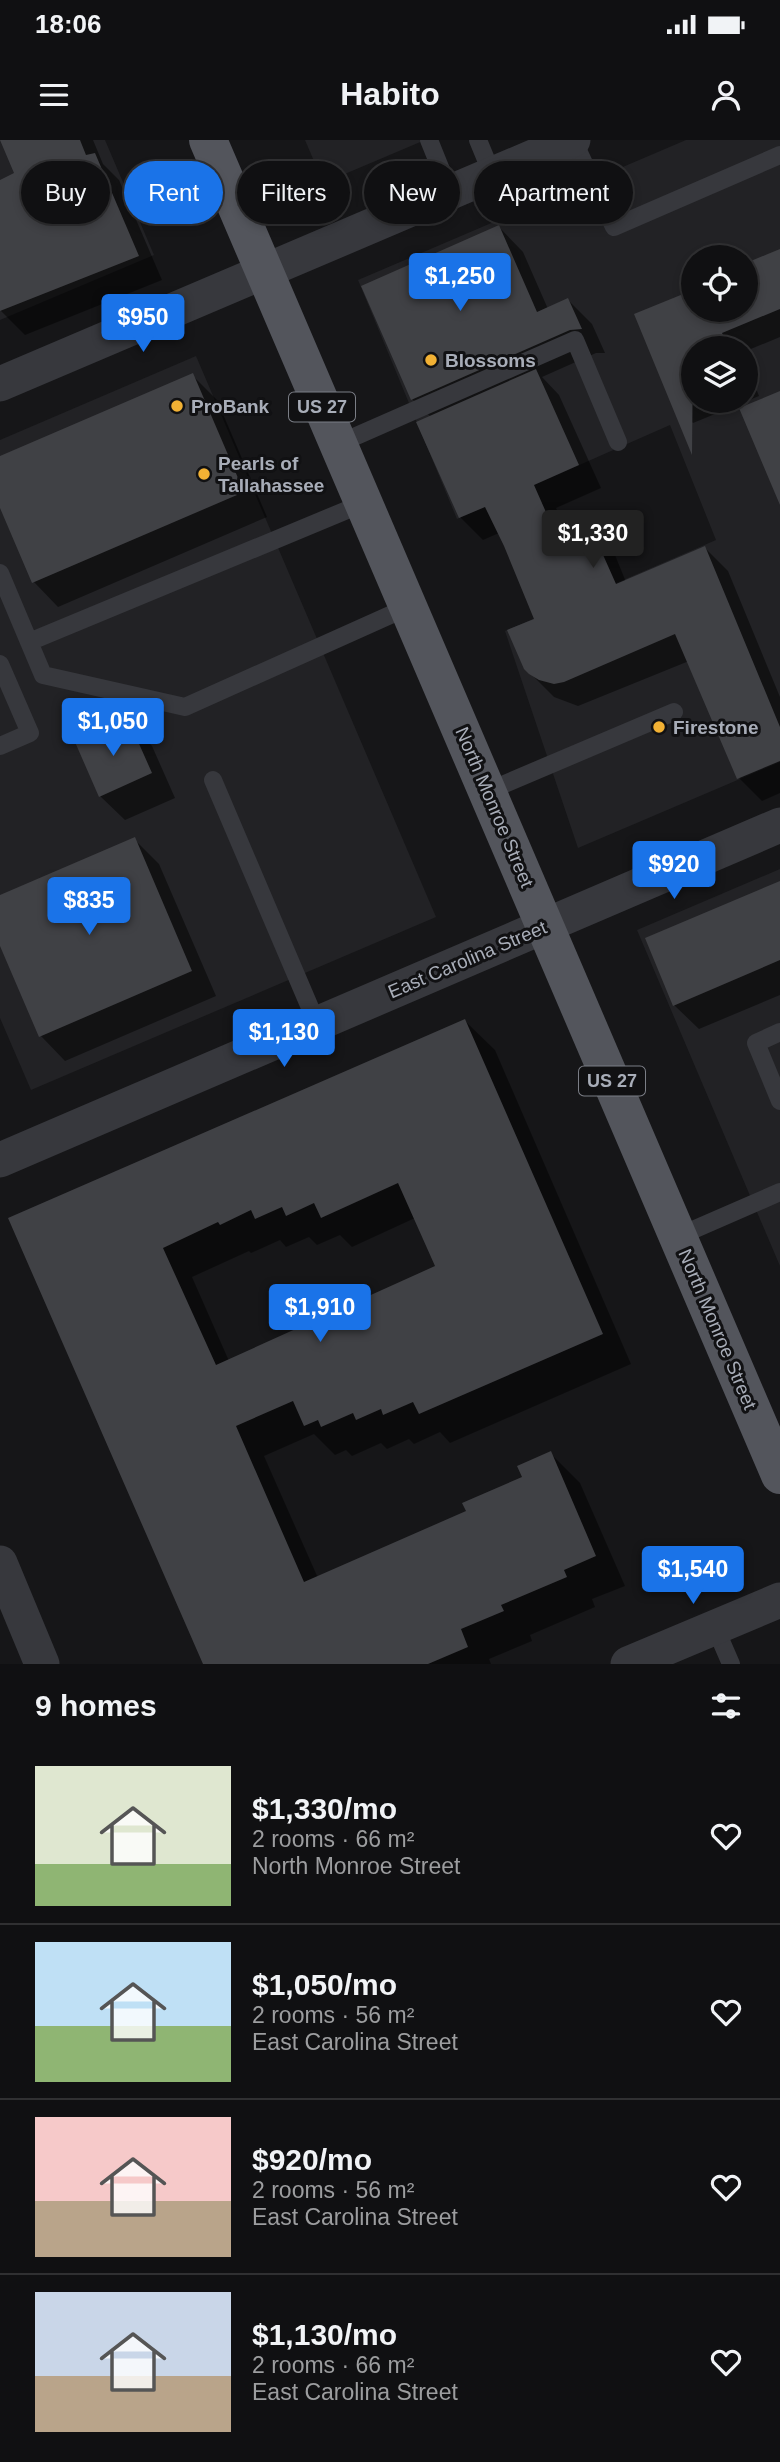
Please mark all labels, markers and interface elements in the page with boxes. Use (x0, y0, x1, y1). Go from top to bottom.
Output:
text: 18:06 (35, 9, 102, 39)
icon: menu (35, 76, 73, 114)
text: Habito (340, 76, 440, 112)
icon: person (707, 76, 745, 114)
chip: Buy (21, 161, 110, 224)
chip: Rent (124, 161, 223, 224)
chip: Filters (237, 161, 350, 224)
chip: New (364, 161, 460, 224)
chip: Apartment (474, 161, 633, 224)
map controls (681, 245, 758, 413)
button: locate (681, 245, 758, 322)
pin: $1,250 (403, 254, 517, 313)
text: $1,250 (425, 263, 495, 289)
pin: $950 (102, 294, 184, 354)
text: $950 (117, 304, 169, 330)
button: layers (681, 336, 758, 413)
place label: Blossoms (445, 350, 536, 371)
marker: Blossoms (423, 352, 439, 368)
road number: US 27 (289, 393, 355, 422)
place label: ProBank (191, 396, 270, 417)
marker: ProBank (169, 398, 185, 414)
place label: Pearls of Tallahassee (218, 453, 324, 496)
marker: Pearls of Tallahassee (196, 466, 212, 482)
pin: $1,330 (536, 510, 650, 570)
text: $1,330 (558, 520, 628, 546)
pin: $1,050 (56, 698, 170, 758)
text: $1,050 (78, 708, 148, 734)
place label: Firestone (673, 717, 759, 738)
marker: Firestone (651, 719, 667, 735)
street label: North Monroe Street (451, 724, 538, 891)
pin: $920 (633, 842, 715, 901)
text: $920 (648, 851, 700, 877)
pin: $835 (48, 878, 130, 937)
text: $835 (63, 887, 115, 913)
street label: East Carolina Street (385, 916, 550, 1002)
pin: $1,130 (227, 1010, 341, 1069)
text: $1,130 (249, 1019, 319, 1045)
road number: US 27 (579, 1066, 645, 1096)
street label: North Monroe Street (674, 1246, 761, 1413)
pin: $1,910 (263, 1284, 377, 1344)
text: $1,910 (285, 1294, 355, 1320)
pin: $1,540 (636, 1546, 750, 1606)
text: $1,540 (658, 1556, 728, 1582)
icon: filters (707, 1687, 745, 1725)
text: 9 homes (35, 1689, 157, 1722)
text: $1,330/mo (252, 1792, 397, 1825)
icon: home (91, 1794, 175, 1878)
icon: heart (707, 1817, 745, 1855)
text: 2 rooms · 66 m² (252, 1826, 414, 1852)
text: North Monroe Street (252, 1853, 460, 1879)
text: $1,050/mo (252, 1968, 397, 2001)
icon: home (91, 1970, 175, 2054)
icon: heart (707, 1993, 745, 2031)
text: 2 rooms · 56 m² (252, 2002, 414, 2028)
text: East Carolina Street (252, 2029, 458, 2055)
text: $920/mo (252, 2143, 372, 2176)
icon: home (91, 2145, 175, 2229)
icon: heart (707, 2168, 745, 2206)
text: 2 rooms · 56 m² (252, 2177, 414, 2203)
text: East Carolina Street (252, 2204, 458, 2230)
text: $1,130/mo (252, 2318, 397, 2351)
icon: home (91, 2320, 175, 2404)
icon: heart (707, 2343, 745, 2381)
text: 2 rooms · 66 m² (252, 2352, 414, 2378)
text: East Carolina Street (252, 2379, 458, 2405)

